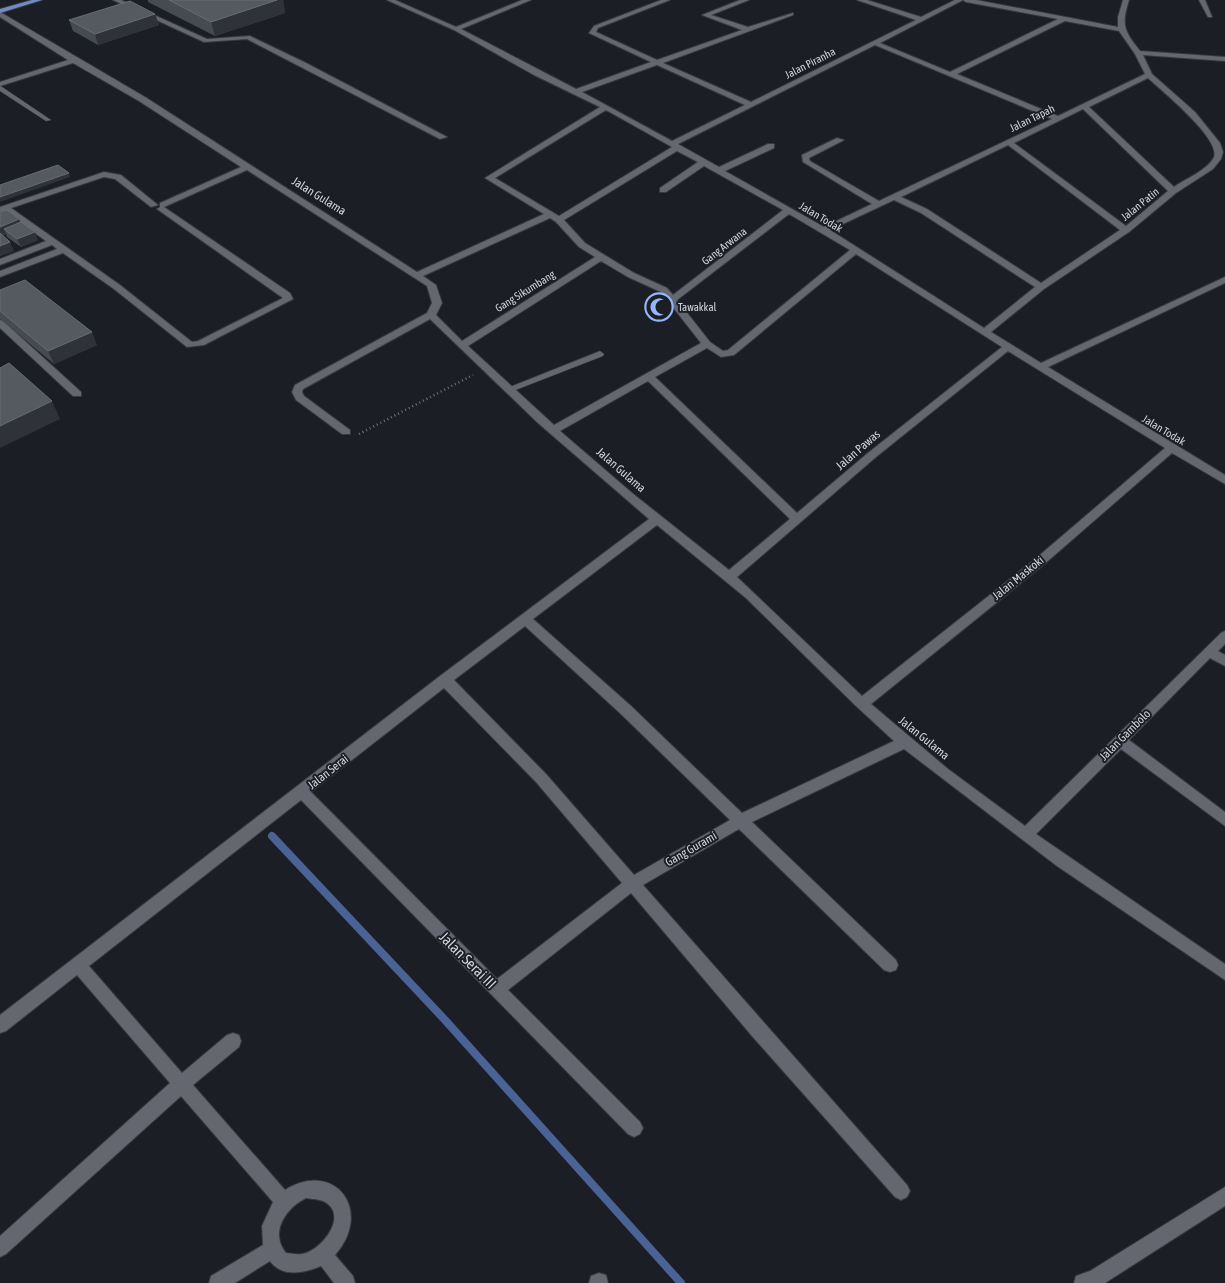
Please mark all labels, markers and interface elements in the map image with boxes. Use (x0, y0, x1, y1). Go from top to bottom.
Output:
street label: Jalan Piranha (783, 45, 837, 81)
street label: Jalan Tapah (1008, 102, 1056, 134)
street label: Jalan Gulama (290, 174, 348, 218)
street label: Jalan Patin (1119, 185, 1161, 223)
street label: Jalan Todak (797, 199, 845, 235)
street label: Gang Arwana (699, 225, 749, 267)
street label: Gang Sikumbang (493, 268, 557, 314)
mosque icon: Tawakkal (644, 292, 674, 322)
place label: Tawakkal (678, 301, 717, 313)
street label: Jalan Todak (1140, 412, 1188, 448)
street label: Jalan Pawas (833, 427, 883, 473)
street label: Jalan Gulama (593, 445, 649, 495)
street label: Jalan Maskoki (990, 553, 1046, 603)
street label: Jalan Gambolo (1097, 706, 1154, 763)
street label: Jalan Gulama (896, 713, 952, 763)
street label: Jalan Serai (305, 752, 351, 792)
street label: Gang Gurami (663, 829, 719, 869)
street label: Jalan Serai III (436, 928, 500, 992)

